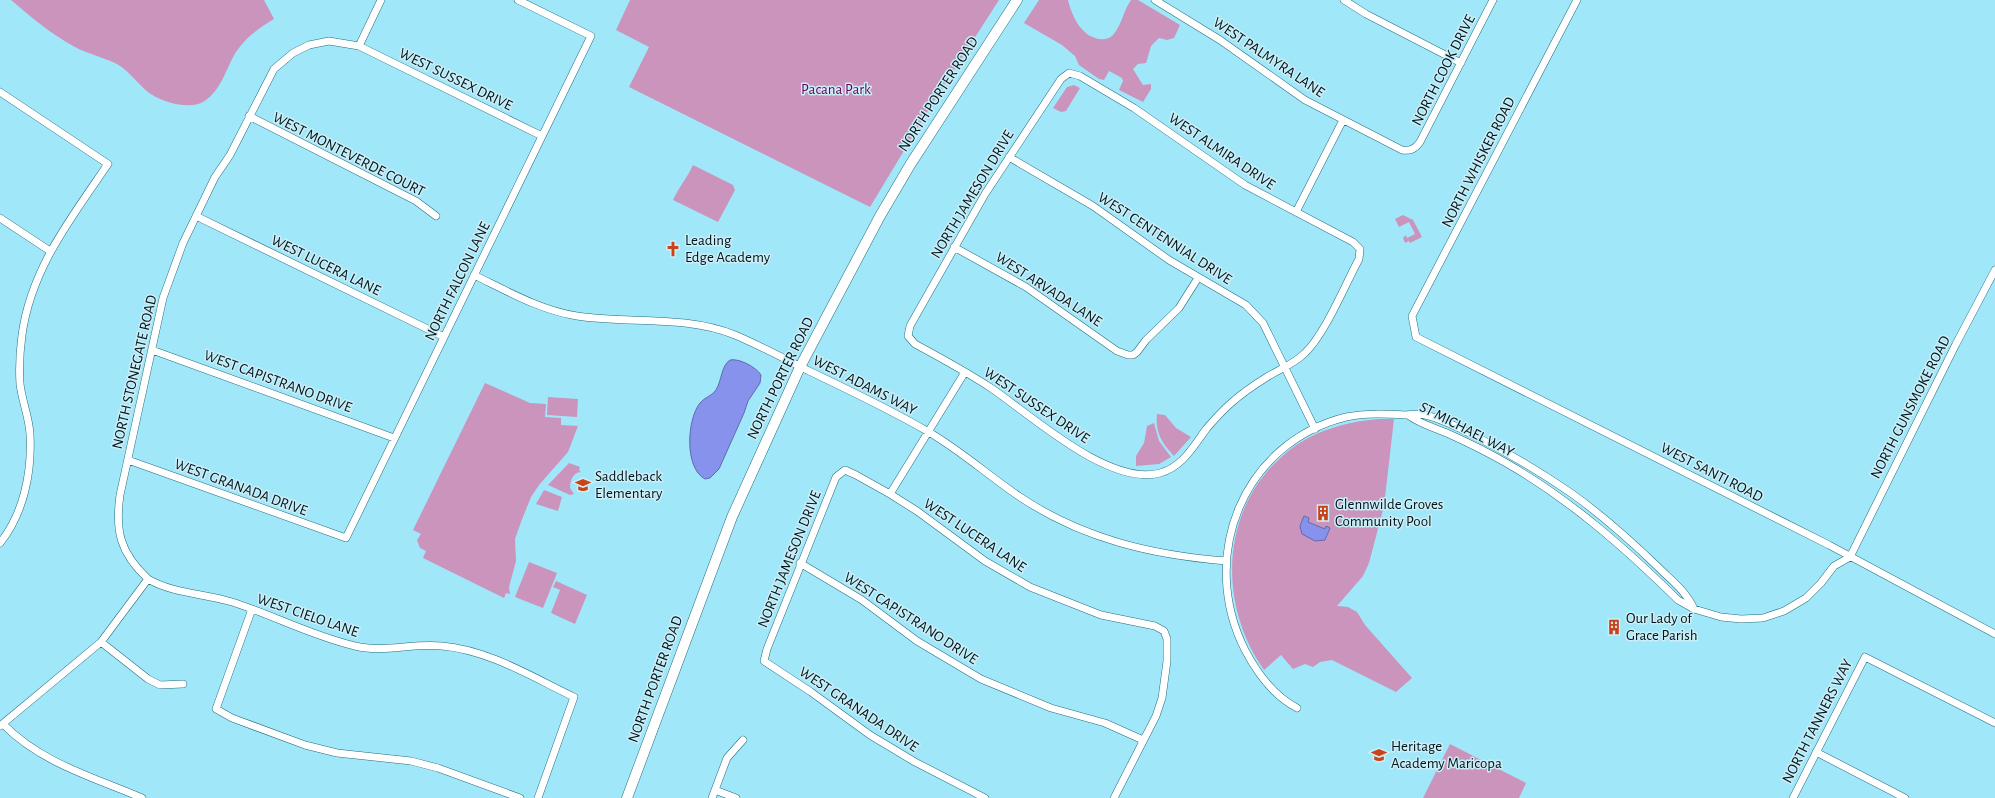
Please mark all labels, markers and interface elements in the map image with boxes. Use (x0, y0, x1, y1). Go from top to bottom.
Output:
street label: NORTH COOK DRIVE (1409, 12, 1478, 128)
street label: WEST PALMYRA LANE (1210, 15, 1327, 100)
street label: NORTH PORTER ROAD (896, 34, 981, 154)
street label: WEST SUSSEX DRIVE (397, 46, 515, 113)
park label: Pacana Park (801, 82, 871, 97)
street label: NORTH WHISKER ROAD (1439, 94, 1518, 230)
street label: WEST MONTEVERDE COURT (270, 110, 428, 200)
street label: WEST ALMIRA DRIVE (1166, 110, 1278, 193)
street label: NORTH JAMESON DRIVE (928, 128, 1017, 261)
street label: WEST CENTENNIAL DRIVE (1095, 190, 1234, 287)
street label: NORTH FALCON LANE (422, 219, 493, 343)
street label: WEST LUCERA LANE (269, 232, 383, 298)
place label: Leading Edge Academy (685, 233, 771, 265)
church icon: Leading Edge Academy (664, 240, 682, 258)
street label: WEST ARVADA LANE (993, 249, 1105, 329)
street label: NORTH STONEGATE ROAD (109, 293, 160, 451)
street label: NORTH PORTER ROAD (744, 315, 817, 442)
street label: NORTH GUNSMOKE ROAD (1868, 333, 1953, 481)
street label: WEST CAPISTRANO DRIVE (202, 348, 354, 415)
street label: WEST ADAMS WAY (810, 353, 919, 418)
street label: WEST SUSSEX DRIVE (981, 365, 1092, 446)
street label: ST MICHAEL WAY (1417, 399, 1517, 460)
street label: WEST SANTI ROAD (1658, 440, 1766, 505)
street label: WEST GRANADA DRIVE (172, 456, 309, 519)
place label: Saddleback Elementary (595, 469, 663, 501)
school or university icon: Saddleback Elementary (574, 476, 592, 494)
street label: NORTH JAMESON DRIVE (755, 488, 824, 630)
street label: WEST LUCERA LANE (921, 496, 1029, 575)
place label: Glennwilde Groves Community Pool (1335, 497, 1443, 529)
building icon: Glennwilde Groves Community Pool (1314, 504, 1332, 522)
street label: WEST CAPISTRANO DRIVE (841, 570, 980, 667)
street label: WEST CIELO LANE (255, 591, 361, 640)
place label: Our Lady of Grace Parish (1626, 611, 1698, 643)
street label: NORTH PORTER ROAD (626, 614, 685, 745)
building icon: Our Lady of Grace Parish (1605, 618, 1623, 636)
street label: NORTH TANNERS WAY (1780, 657, 1855, 786)
street label: WEST GRANADA DRIVE (796, 664, 921, 755)
place label: Heritage Academy Maricopa (1391, 739, 1502, 771)
school or university icon: Heritage Academy Maricopa (1370, 746, 1388, 764)

